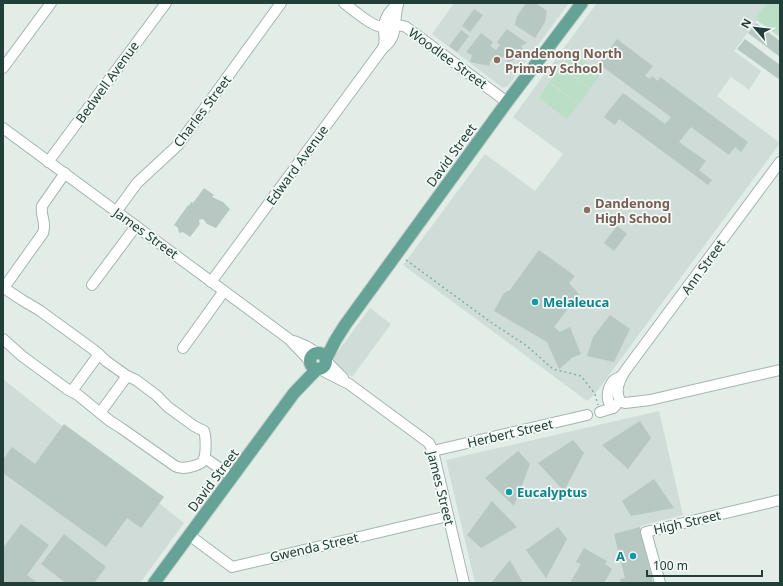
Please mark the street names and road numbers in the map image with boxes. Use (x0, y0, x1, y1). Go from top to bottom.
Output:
street label: Woodlee Street (405, 23, 491, 93)
street label: Bedwell Avenue (71, 37, 143, 127)
street label: Charles Street (169, 71, 235, 151)
street label: David Street (422, 119, 480, 190)
street label: Edward Avenue (262, 121, 332, 209)
street label: James Street (108, 202, 182, 263)
street label: Ann Street (677, 236, 729, 298)
street label: Herbert Street (465, 414, 555, 452)
street label: David Street (183, 445, 243, 515)
street label: James Street (423, 447, 459, 527)
street label: High Street (652, 505, 723, 538)
street label: Gwenda Street (268, 528, 360, 566)

